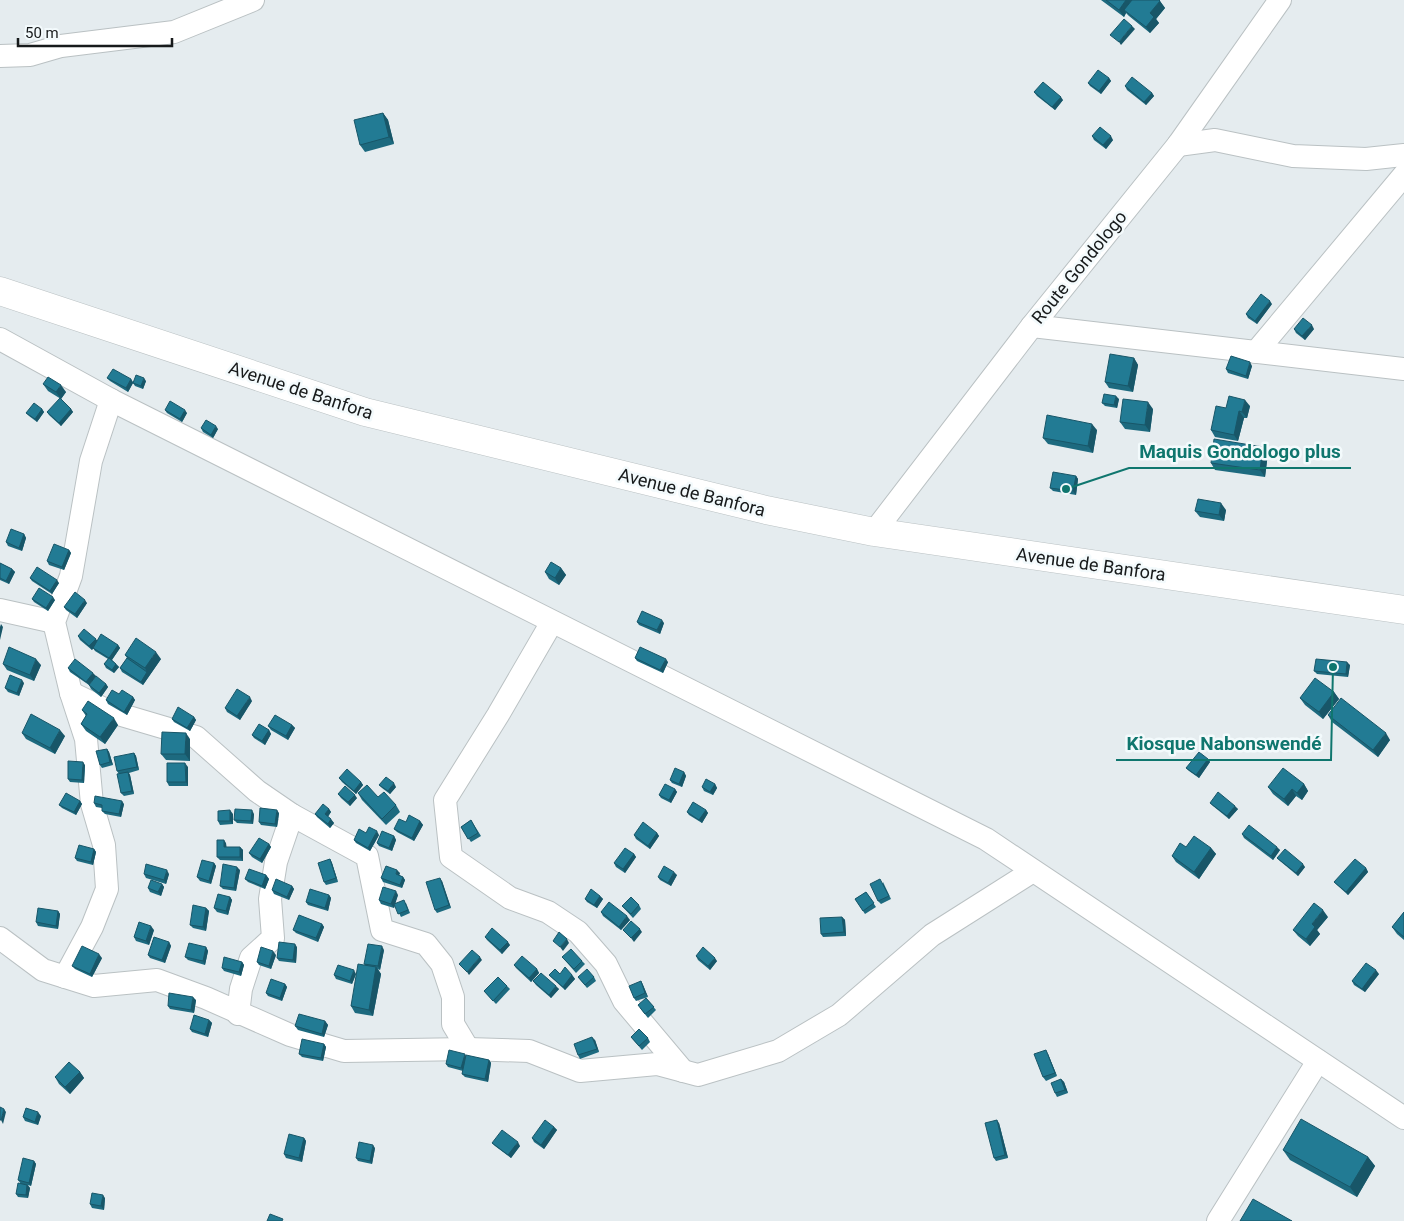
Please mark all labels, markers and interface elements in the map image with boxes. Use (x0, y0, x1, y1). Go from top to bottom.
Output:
scale bar (18, 15, 171, 47)
text: 50 m (25, 24, 59, 42)
street label: Route Gondologo (1027, 206, 1131, 328)
street label: Avenue de Banfora (226, 357, 376, 423)
callout: Maquis Gondologo plus (1129, 434, 1351, 468)
text: Maquis Gondologo plus (1139, 440, 1341, 463)
street label: Avenue de Banfora (616, 464, 768, 520)
street label: Avenue de Banfora (1015, 543, 1167, 585)
callout: Kiosque Nabonswendé (1116, 726, 1331, 760)
text: Kiosque Nabonswendé (1126, 732, 1322, 755)

